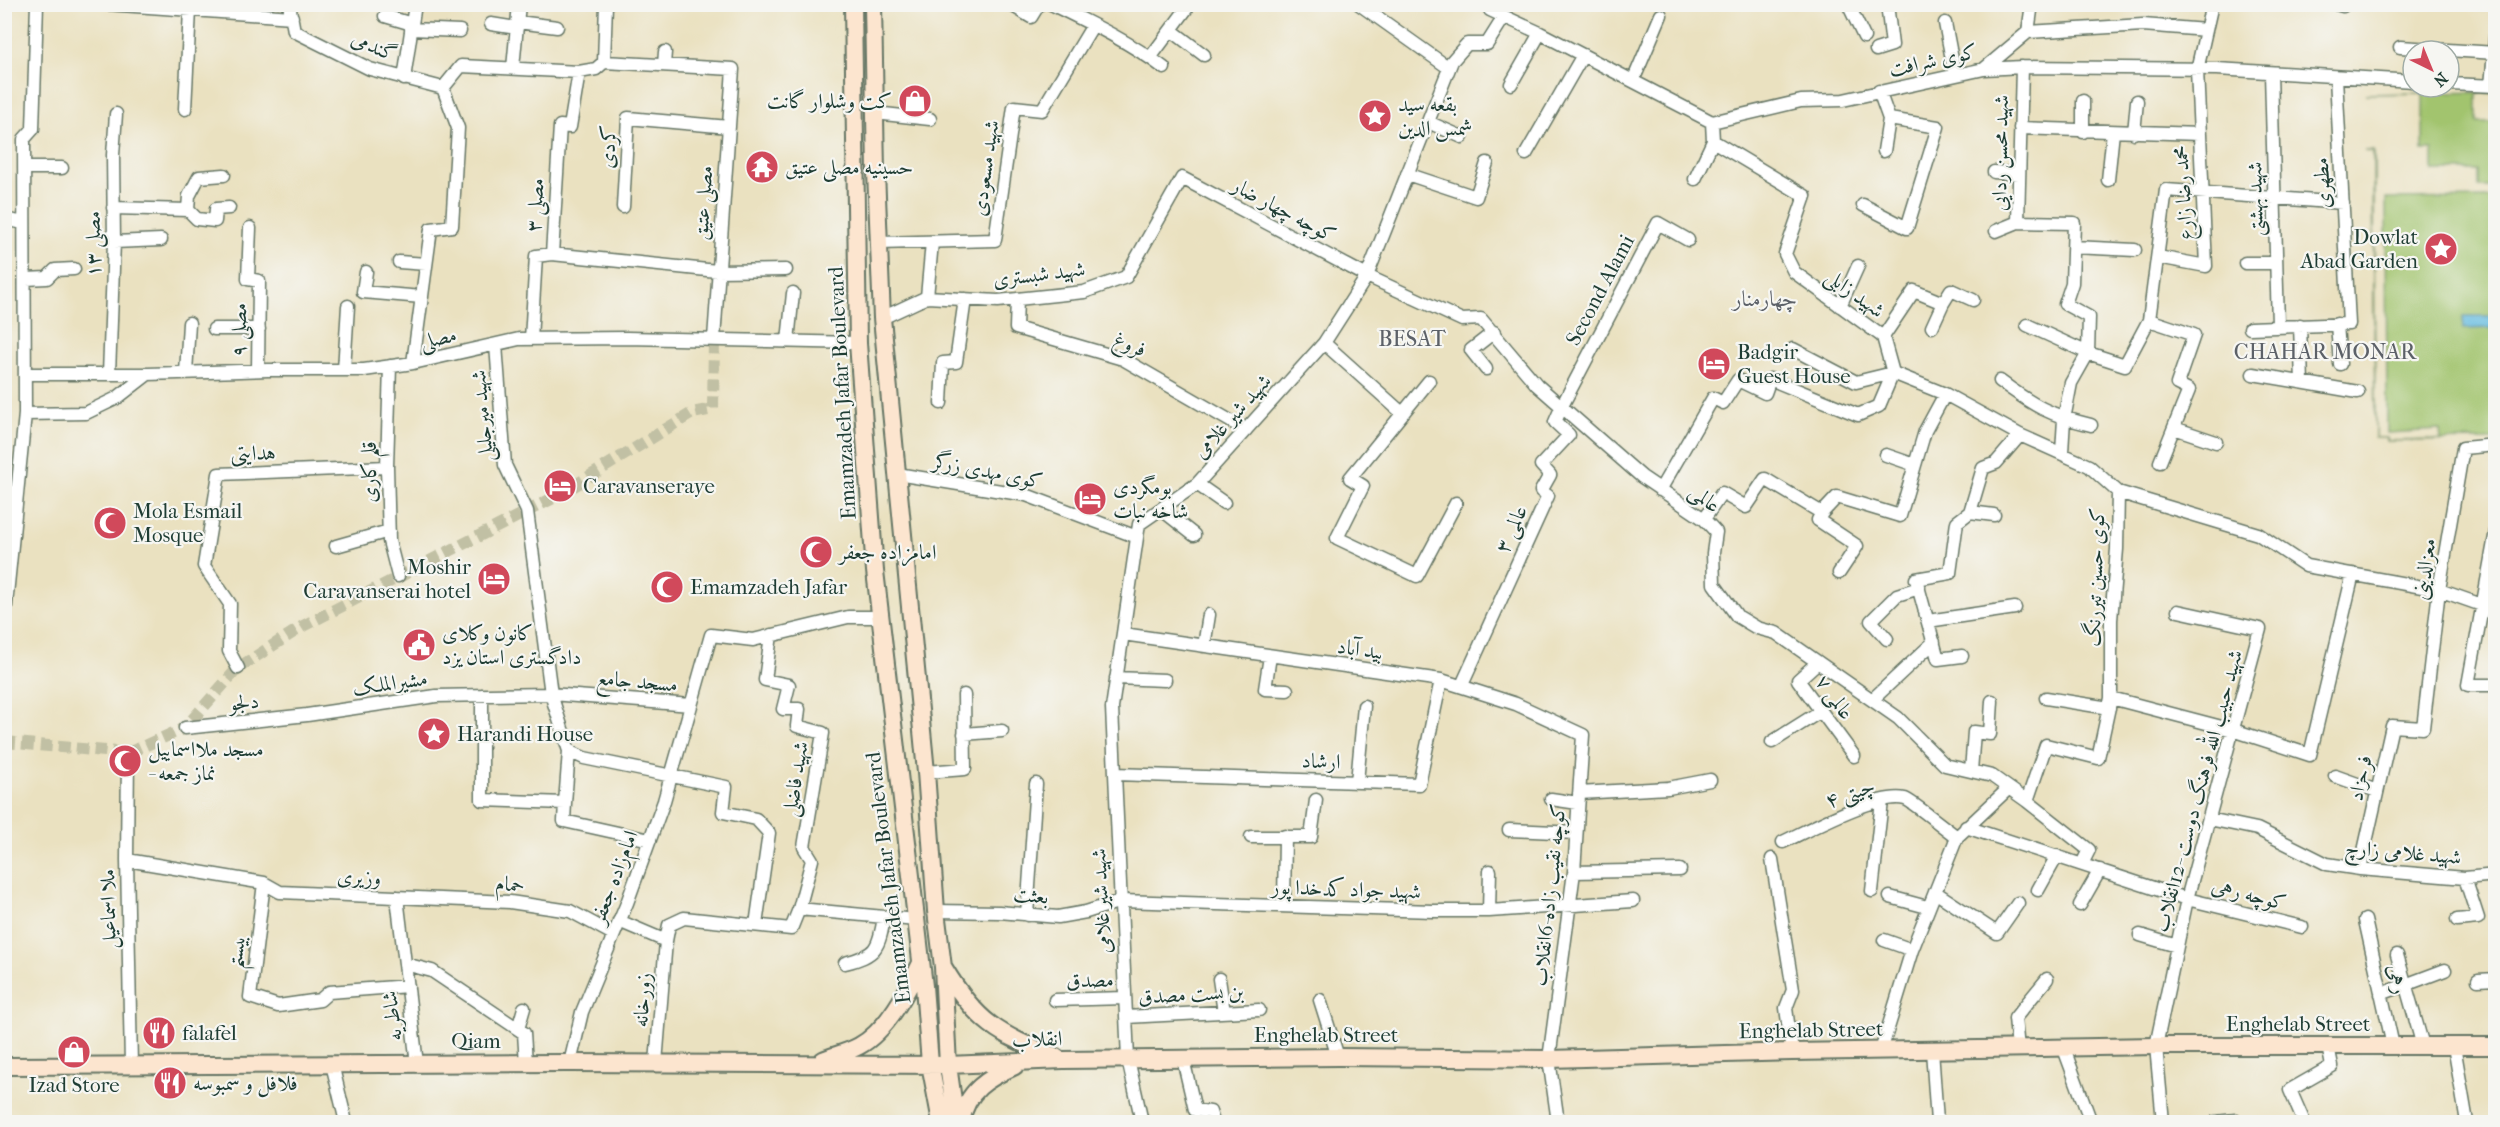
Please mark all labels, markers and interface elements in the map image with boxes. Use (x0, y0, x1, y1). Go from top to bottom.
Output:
street label: گندمی (348, 26, 400, 66)
street label: کوی شرافت (1887, 39, 1980, 83)
north arrow (2401, 39, 2461, 99)
text: N (2429, 69, 2452, 91)
shop icon: کت وشلوار گانت (897, 83, 933, 119)
place label: کت وشلوار گانت (767, 88, 892, 114)
place label: بقعه سید شمس الدین (1398, 92, 1472, 142)
street label: شهید محسن ردایی (1987, 95, 2015, 211)
place icon: بقعه سید شمس الدین (1357, 98, 1393, 134)
street label: شهید مسعودی (966, 118, 1006, 218)
street label: کردی (594, 124, 623, 170)
street label: محمد رضا زارع (2169, 145, 2203, 241)
temple icon: حسینیه مصلی عتیق (744, 149, 780, 185)
place label: حسینیه مصلی عتیق (785, 155, 913, 183)
street label: مطهری (2309, 157, 2336, 209)
street label: شهید بهشتی (2242, 161, 2271, 237)
street label: مصلی عتیق (688, 165, 722, 241)
street label: کوچه چهار ضار (1225, 172, 1340, 249)
street label: مصلی ۳ (521, 177, 553, 233)
street label: مصلی ۱۳ (81, 211, 109, 277)
place label: Dowlat Abad Garden (2299, 225, 2418, 273)
street label: Second Alami (1561, 231, 1639, 349)
place icon: Dowlat Abad Garden (2423, 231, 2459, 267)
street label: شهید شبستری (991, 256, 1087, 294)
street label: شهید زابلی (1818, 264, 1889, 326)
street label: Emamzadeh Jafar Boulevard (823, 265, 861, 520)
district label: چهارمنار (1731, 286, 1797, 313)
street label: مصلی ۹ (227, 303, 255, 357)
street label: مصلی (417, 322, 460, 358)
street label: فروغ (1108, 326, 1150, 367)
district label: BESAT (1378, 326, 1447, 352)
district label: CHAHAR MONAR (2234, 339, 2417, 365)
place label: Badgir Guest House (1737, 340, 1851, 388)
hotel icon: Badgir Guest House (1696, 346, 1732, 382)
street label: شهید میرجلیلی (466, 369, 502, 463)
street label: شهید شیر غلامی (1188, 369, 1278, 464)
street label: هدایتی (230, 440, 276, 468)
street label: قلم کاری (357, 441, 390, 503)
street label: کوی مهدی زرگر (929, 446, 1045, 495)
hotel icon: Caravanseraye (542, 468, 578, 504)
place label: Caravanseraye (583, 474, 715, 498)
place label: بومگردی شاخه نبات (1113, 474, 1188, 523)
street label: عالمی (1683, 478, 1725, 519)
hotel icon: بومگردی شاخه نبات (1072, 481, 1108, 517)
place label: Mola Esmail Mosque (133, 499, 242, 547)
street label: عالمی ۳ (1490, 501, 1534, 557)
mosque icon: Mola Esmail Mosque (92, 505, 128, 541)
street label: کوی حسین تیررنگ (2080, 507, 2110, 647)
mosque icon: امامزاده جعفر (798, 534, 834, 570)
street label: معزالدینی (2407, 536, 2443, 602)
place label: امامزاده جعفر (837, 540, 937, 567)
place label: Moshir Caravanserai hotel (303, 555, 471, 603)
hotel icon: Moshir Caravanserai hotel (476, 561, 512, 597)
mosque icon: Emamzadeh Jafar (649, 569, 685, 605)
place label: Emamzadeh Jafar (690, 575, 847, 599)
place label: کانون وکلای دادگستری استان یزد (442, 621, 582, 669)
public building icon: کانون وکلای دادگستری استان یزد (401, 627, 437, 663)
street label: بید آباد (1335, 633, 1385, 665)
street label: شهید حبیب الله فرهنگ دوست -12انقلاب (2144, 646, 2249, 935)
street label: مسجد جامع (595, 665, 679, 703)
street label: مشیرالملک (351, 666, 429, 700)
street label: عالمی ۷ (1809, 670, 1859, 725)
street label: دلجو (226, 689, 260, 717)
place icon: Harandi House (416, 716, 452, 752)
place label: Harandi House (457, 722, 593, 746)
place label: مسجد ملااسماییل - نماز جمعه (148, 737, 264, 785)
street label: شهید فاضلی (777, 740, 817, 819)
mosque icon: مسجد ملااسماییل - نماز جمعه (107, 743, 143, 779)
street label: ارشاد (1301, 748, 1341, 774)
street label: Emamzadeh Jafar Boulevard (861, 750, 915, 1005)
street label: فرحزاد (2343, 753, 2378, 803)
street label: چیتی ۴ (1822, 773, 1879, 815)
street label: کوچه نقیب زاده-6انقلاب (1527, 802, 1573, 988)
street label: امام‌زاده جعفر (584, 827, 648, 931)
street label: شهید غلامی زارچ (2343, 835, 2462, 876)
street label: شهید شیر غلامی (1086, 848, 1118, 954)
street label: وزیری (336, 864, 382, 890)
street label: ملا اسماعیل (95, 869, 124, 949)
street label: حمام (494, 871, 526, 903)
street label: شهید جواد کدخدا پور (1269, 873, 1421, 907)
street label: کوچه رهی (2209, 873, 2289, 917)
street label: بعثت (1012, 882, 1050, 909)
street label: بیستم (222, 934, 259, 971)
street label: رهی (2383, 962, 2413, 996)
street label: مصدق (1066, 968, 1114, 992)
street label: زورخانه (628, 972, 656, 1028)
street label: بن بست مصدق (1138, 979, 1245, 1009)
street label: شاطریه (377, 989, 408, 1042)
street label: Enghelab Street (2226, 1012, 2371, 1036)
restaurant icon: falafel (141, 1015, 177, 1051)
street label: Enghelab Street (1738, 1017, 1884, 1043)
place label: falafel (182, 1021, 237, 1045)
street label: Enghelab Street (1254, 1023, 1399, 1047)
street label: انقلاب (1011, 1026, 1063, 1053)
street label: Qiam (451, 1029, 501, 1053)
shop icon: Izad Store (56, 1034, 92, 1070)
restaurant icon: فلافل و سمبوسه (152, 1065, 188, 1101)
place label: فلافل و سمبوسه (193, 1071, 298, 1098)
place label: Izad Store (28, 1073, 120, 1097)

